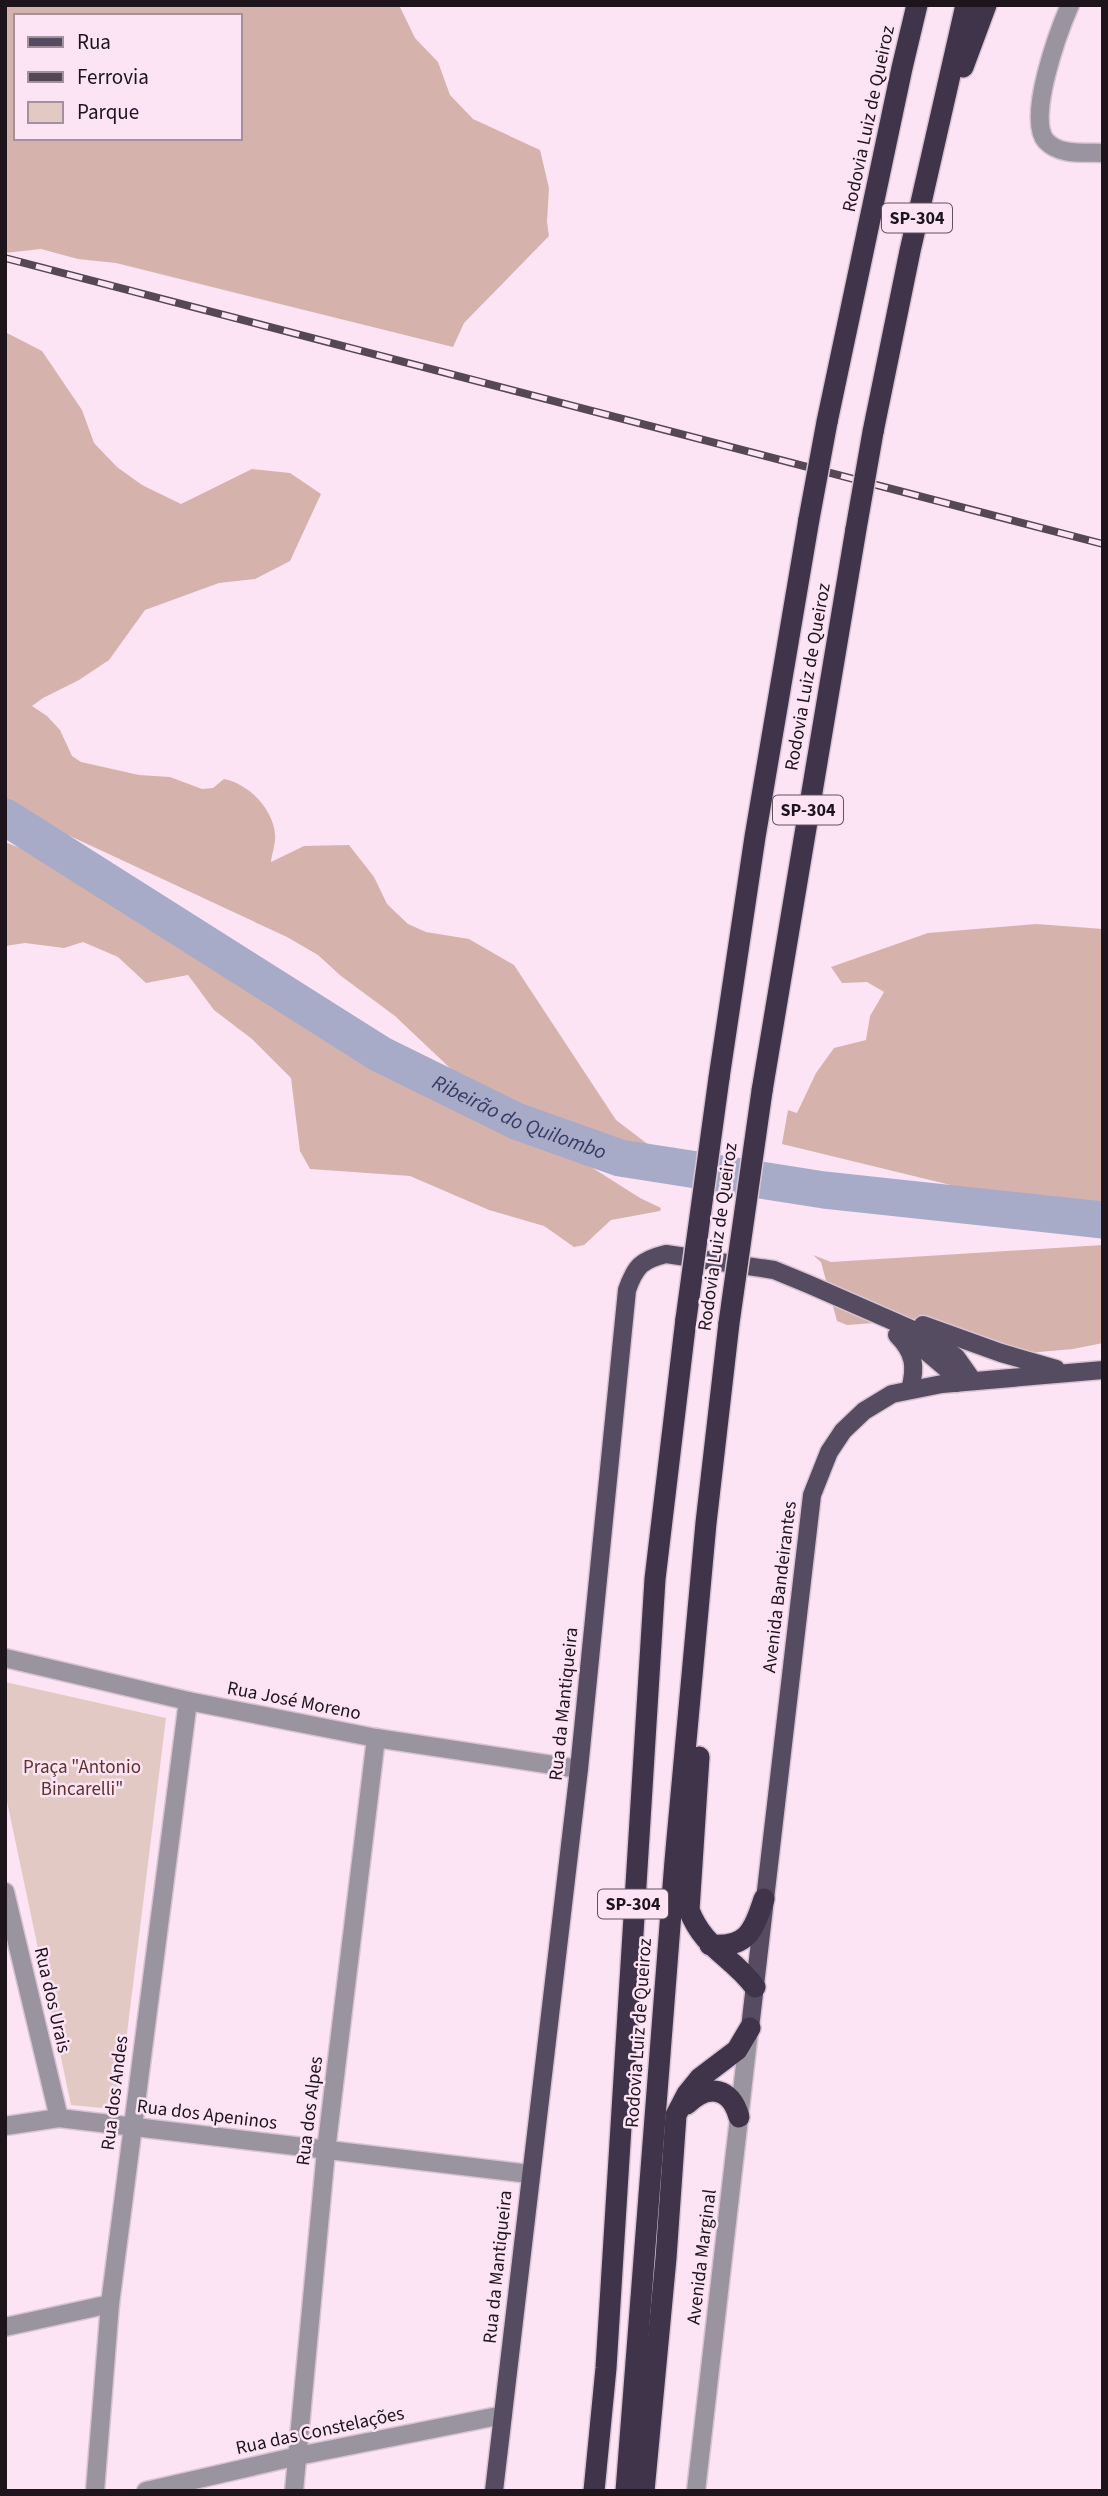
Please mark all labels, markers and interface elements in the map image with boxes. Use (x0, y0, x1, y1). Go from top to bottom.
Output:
legend (14, 14, 242, 140)
street label: Rodovia Luiz de Queiroz (836, 23, 902, 215)
text: Rua (77, 27, 111, 57)
text: Ferrovia (77, 62, 149, 92)
text: Parque (77, 97, 139, 127)
road number: SP-304 (882, 204, 952, 232)
street label: Rodovia Luiz de Queiroz (778, 581, 838, 773)
road number: SP-304 (773, 796, 843, 824)
water label: Ribeirão do Quilombo (427, 1067, 611, 1167)
street label: Rodovia Luiz de Queiroz (691, 1141, 745, 1333)
street label: Avenida Bandeirantes (756, 1500, 804, 1674)
street label: Rua da Mantiqueira (543, 1626, 585, 1782)
street label: Rua José Moreno (225, 1675, 363, 1727)
park label: Praça "Antonio Bincarelli" (23, 1754, 141, 1803)
road number: SP-304 (598, 1890, 668, 1918)
street label: Rodovia Luiz de Queiroz (619, 1937, 659, 2129)
street label: Rua dos Urais (27, 1944, 77, 2056)
street label: Rua dos Andes (95, 2034, 135, 2152)
street label: Rua dos Alpes (290, 2055, 330, 2167)
street label: Rua dos Apeninos (135, 2093, 279, 2137)
street label: Avenida Marginal (680, 2188, 724, 2326)
street label: Rua da Mantiqueira (477, 2189, 519, 2345)
street label: Rua das Constelações (233, 2400, 407, 2462)

